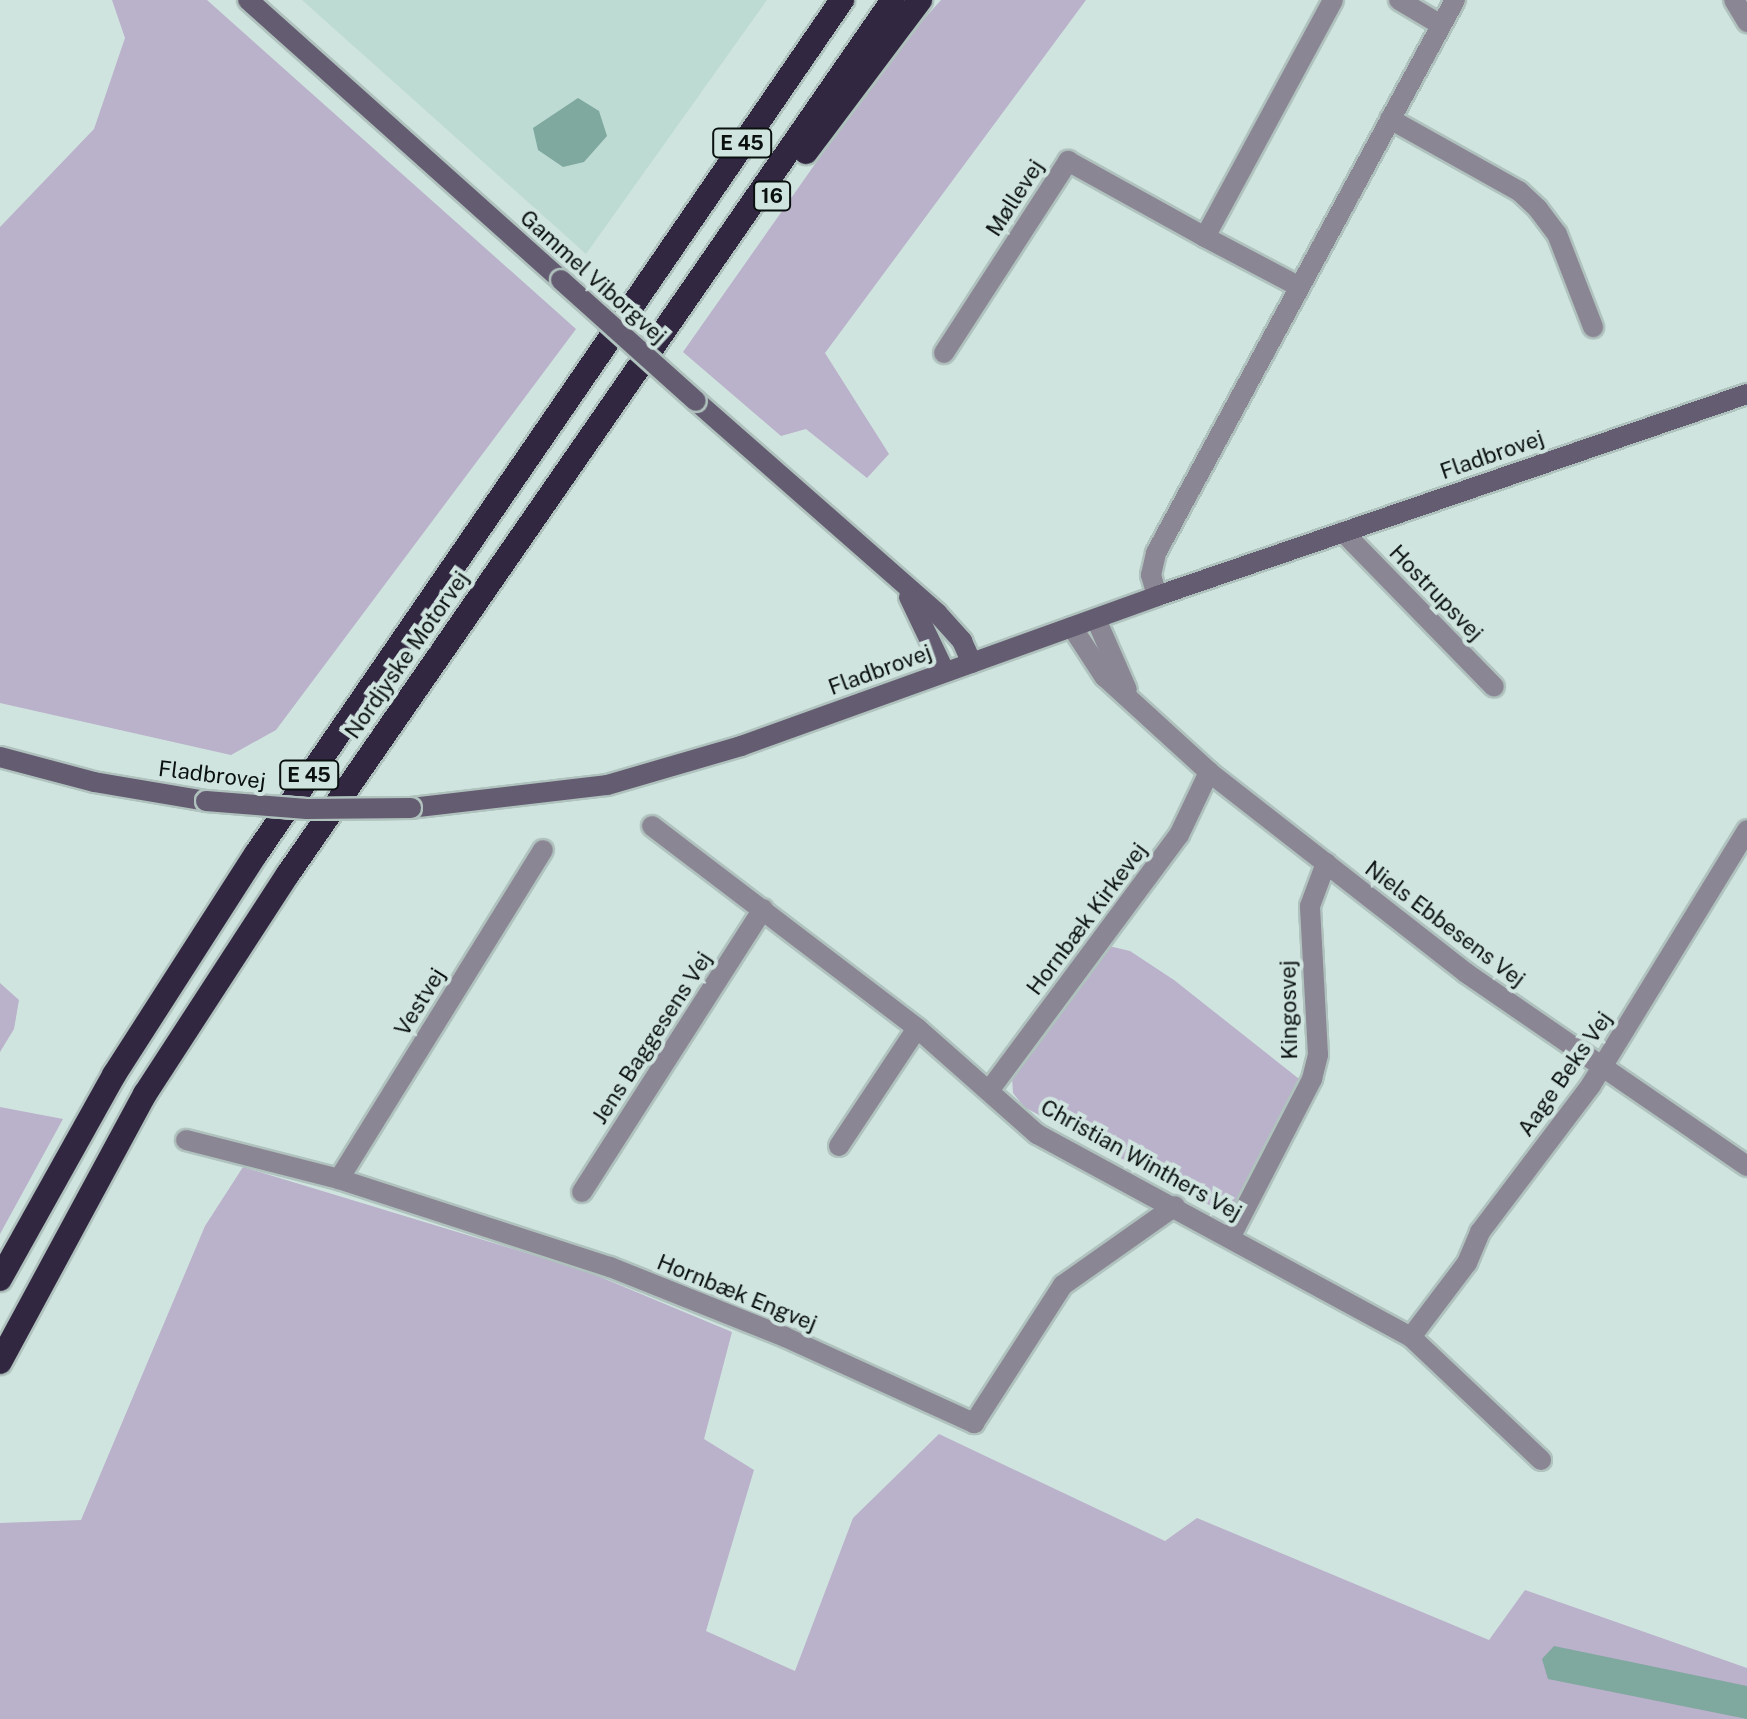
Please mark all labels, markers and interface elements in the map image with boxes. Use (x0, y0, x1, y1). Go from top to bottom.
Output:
road number: E 45 (712, 127, 772, 159)
street label: Møllevej (981, 155, 1049, 241)
road number: 16 (752, 180, 792, 212)
street label: Gammel Viborgvej (514, 204, 672, 350)
street label: Fladbrovej (1437, 425, 1547, 485)
street label: Hostrupsvej (1384, 539, 1488, 647)
street label: Nordjyske Motorvej (339, 566, 475, 744)
street label: Fladbrovej (825, 639, 935, 701)
street label: Fladbrovej (157, 755, 267, 795)
road number: E 45 (279, 759, 339, 791)
street label: Hornbæk Kirkevej (1021, 838, 1153, 1000)
street label: Niels Ebbesens Vej (1360, 855, 1530, 993)
street label: Jens Baggesens Vej (586, 947, 718, 1129)
street label: Kingosvej (1275, 960, 1303, 1060)
street label: Vestvej (389, 963, 451, 1041)
street label: Aage Beks Vej (1512, 1006, 1618, 1142)
street label: Christian Winthers Vej (1036, 1094, 1246, 1226)
street label: Hornbæk Engvej (653, 1249, 821, 1337)

